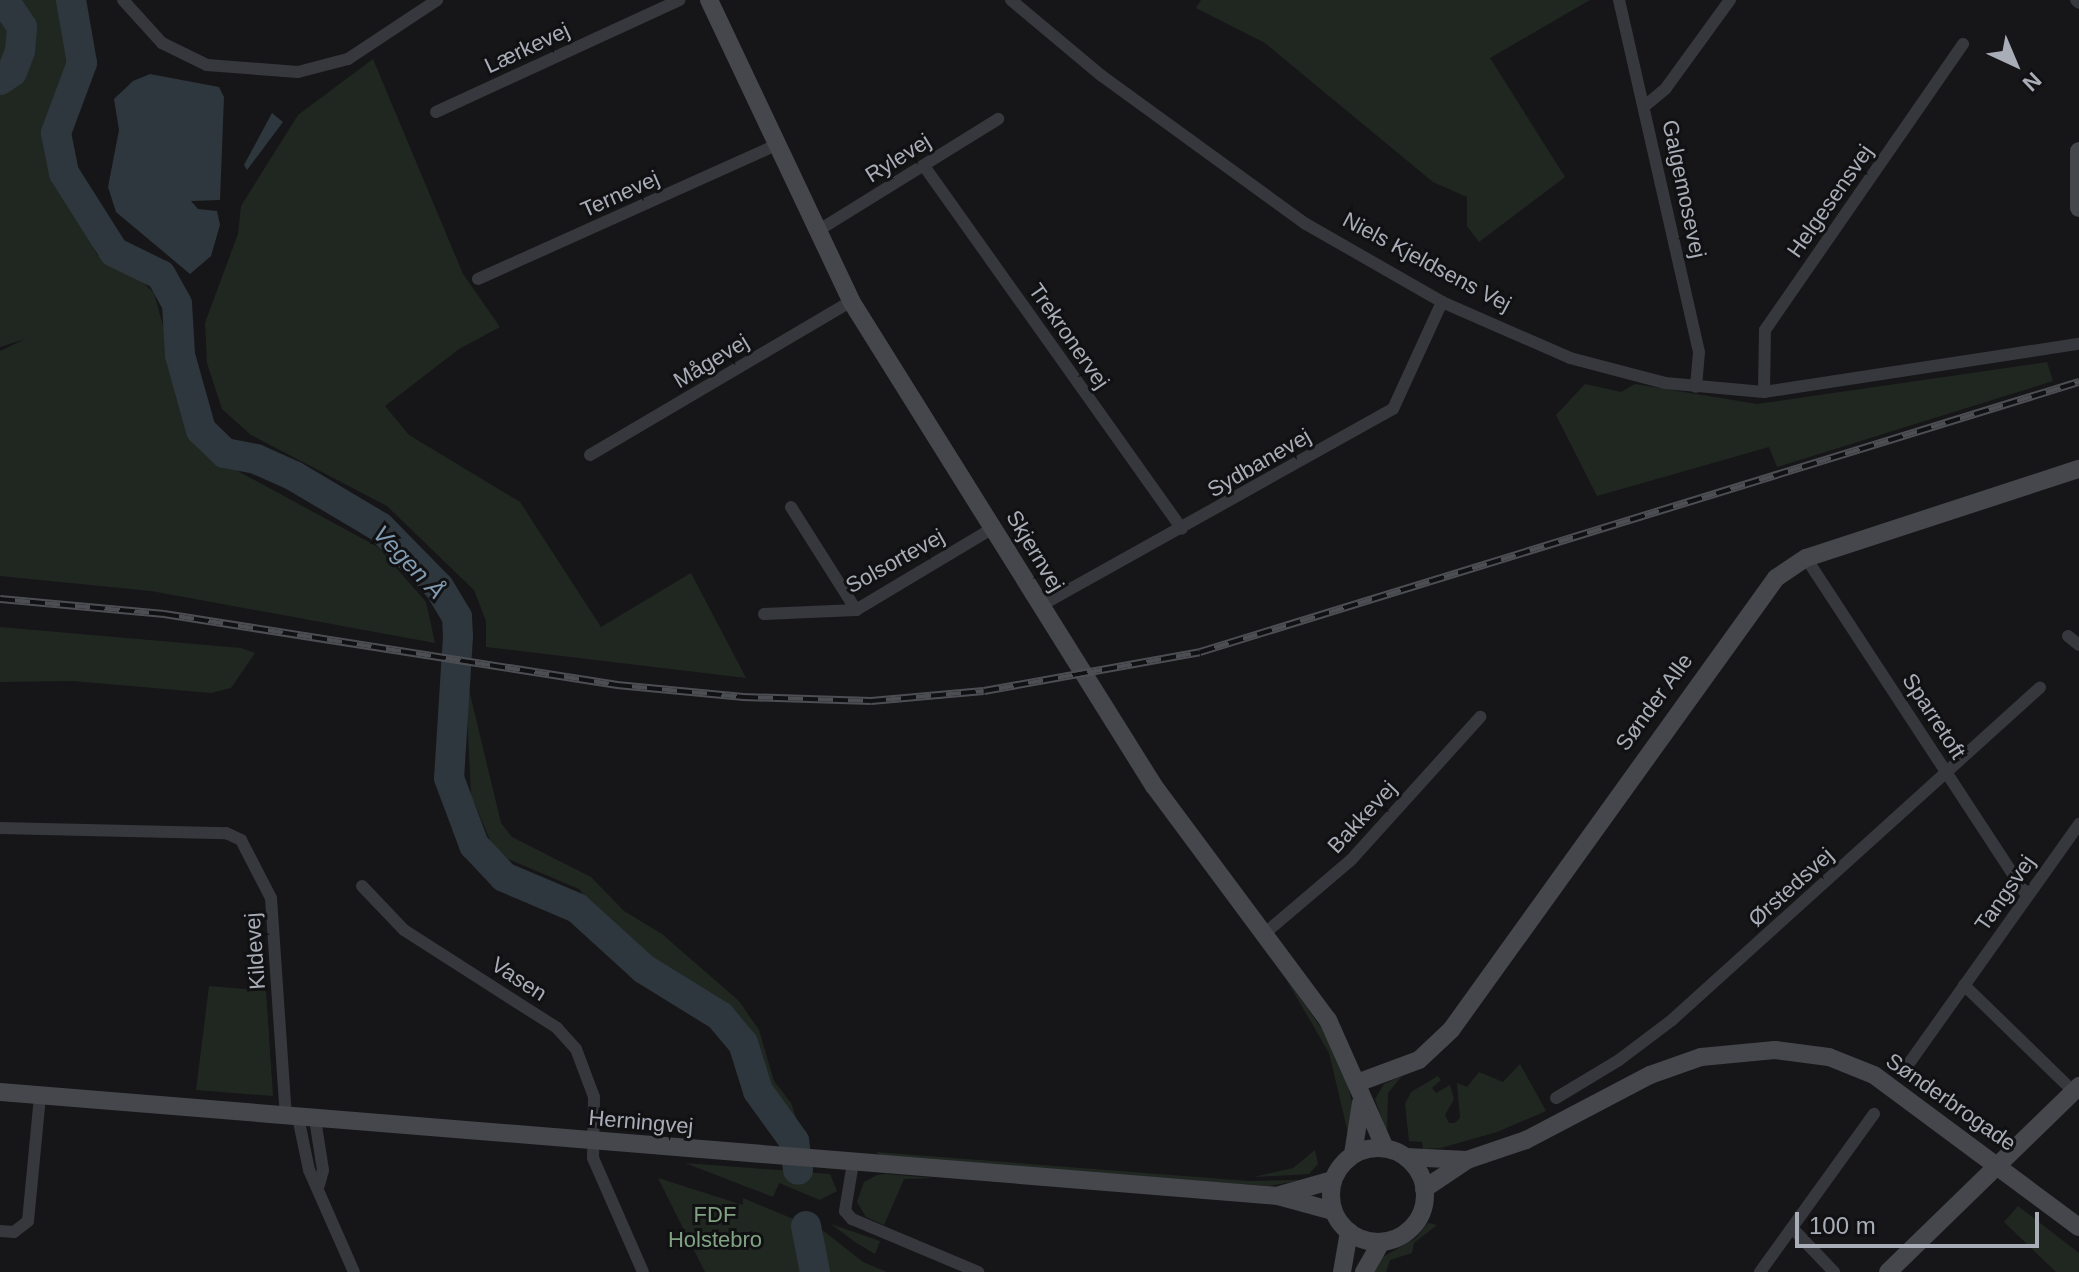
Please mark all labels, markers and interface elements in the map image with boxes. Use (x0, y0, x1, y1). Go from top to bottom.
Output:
street label: Lærkevej (480, 17, 574, 79)
north arrow (1975, 24, 2055, 104)
text: N (2018, 67, 2046, 96)
street label: Galgemosevej (1656, 117, 1712, 261)
street label: Rylevej (860, 128, 936, 188)
street label: Helgesensvej (1781, 139, 1879, 263)
street label: Ternevej (577, 165, 663, 223)
street label: Niels Kjeldsens Vej (1338, 206, 1516, 318)
street label: Trekronervej (1023, 278, 1115, 394)
street label: Mågevej (669, 328, 753, 394)
street label: Sydbanevej (1203, 423, 1315, 503)
street label: Skjernvej (1000, 505, 1070, 597)
water label: Vegen Å (367, 519, 451, 605)
street label: Solsortevej (841, 523, 949, 599)
street label: Sønder Alle (1610, 648, 1698, 756)
street label: Sparretoft (1897, 668, 1971, 764)
street label: Bakkevej (1322, 775, 1402, 859)
street label: Ørstedsvej (1743, 842, 1839, 932)
street label: Tangsvej (1969, 850, 2041, 936)
street label: Kildevej (239, 912, 271, 990)
street label: Vasen (486, 951, 552, 1007)
street label: Sønderbrogade (1881, 1047, 2021, 1157)
street label: Herningvej (587, 1104, 695, 1140)
scale bar (1799, 1196, 2043, 1246)
park label: FDF Holstebro (668, 1201, 762, 1252)
text: 100 m (1809, 1212, 1876, 1239)

